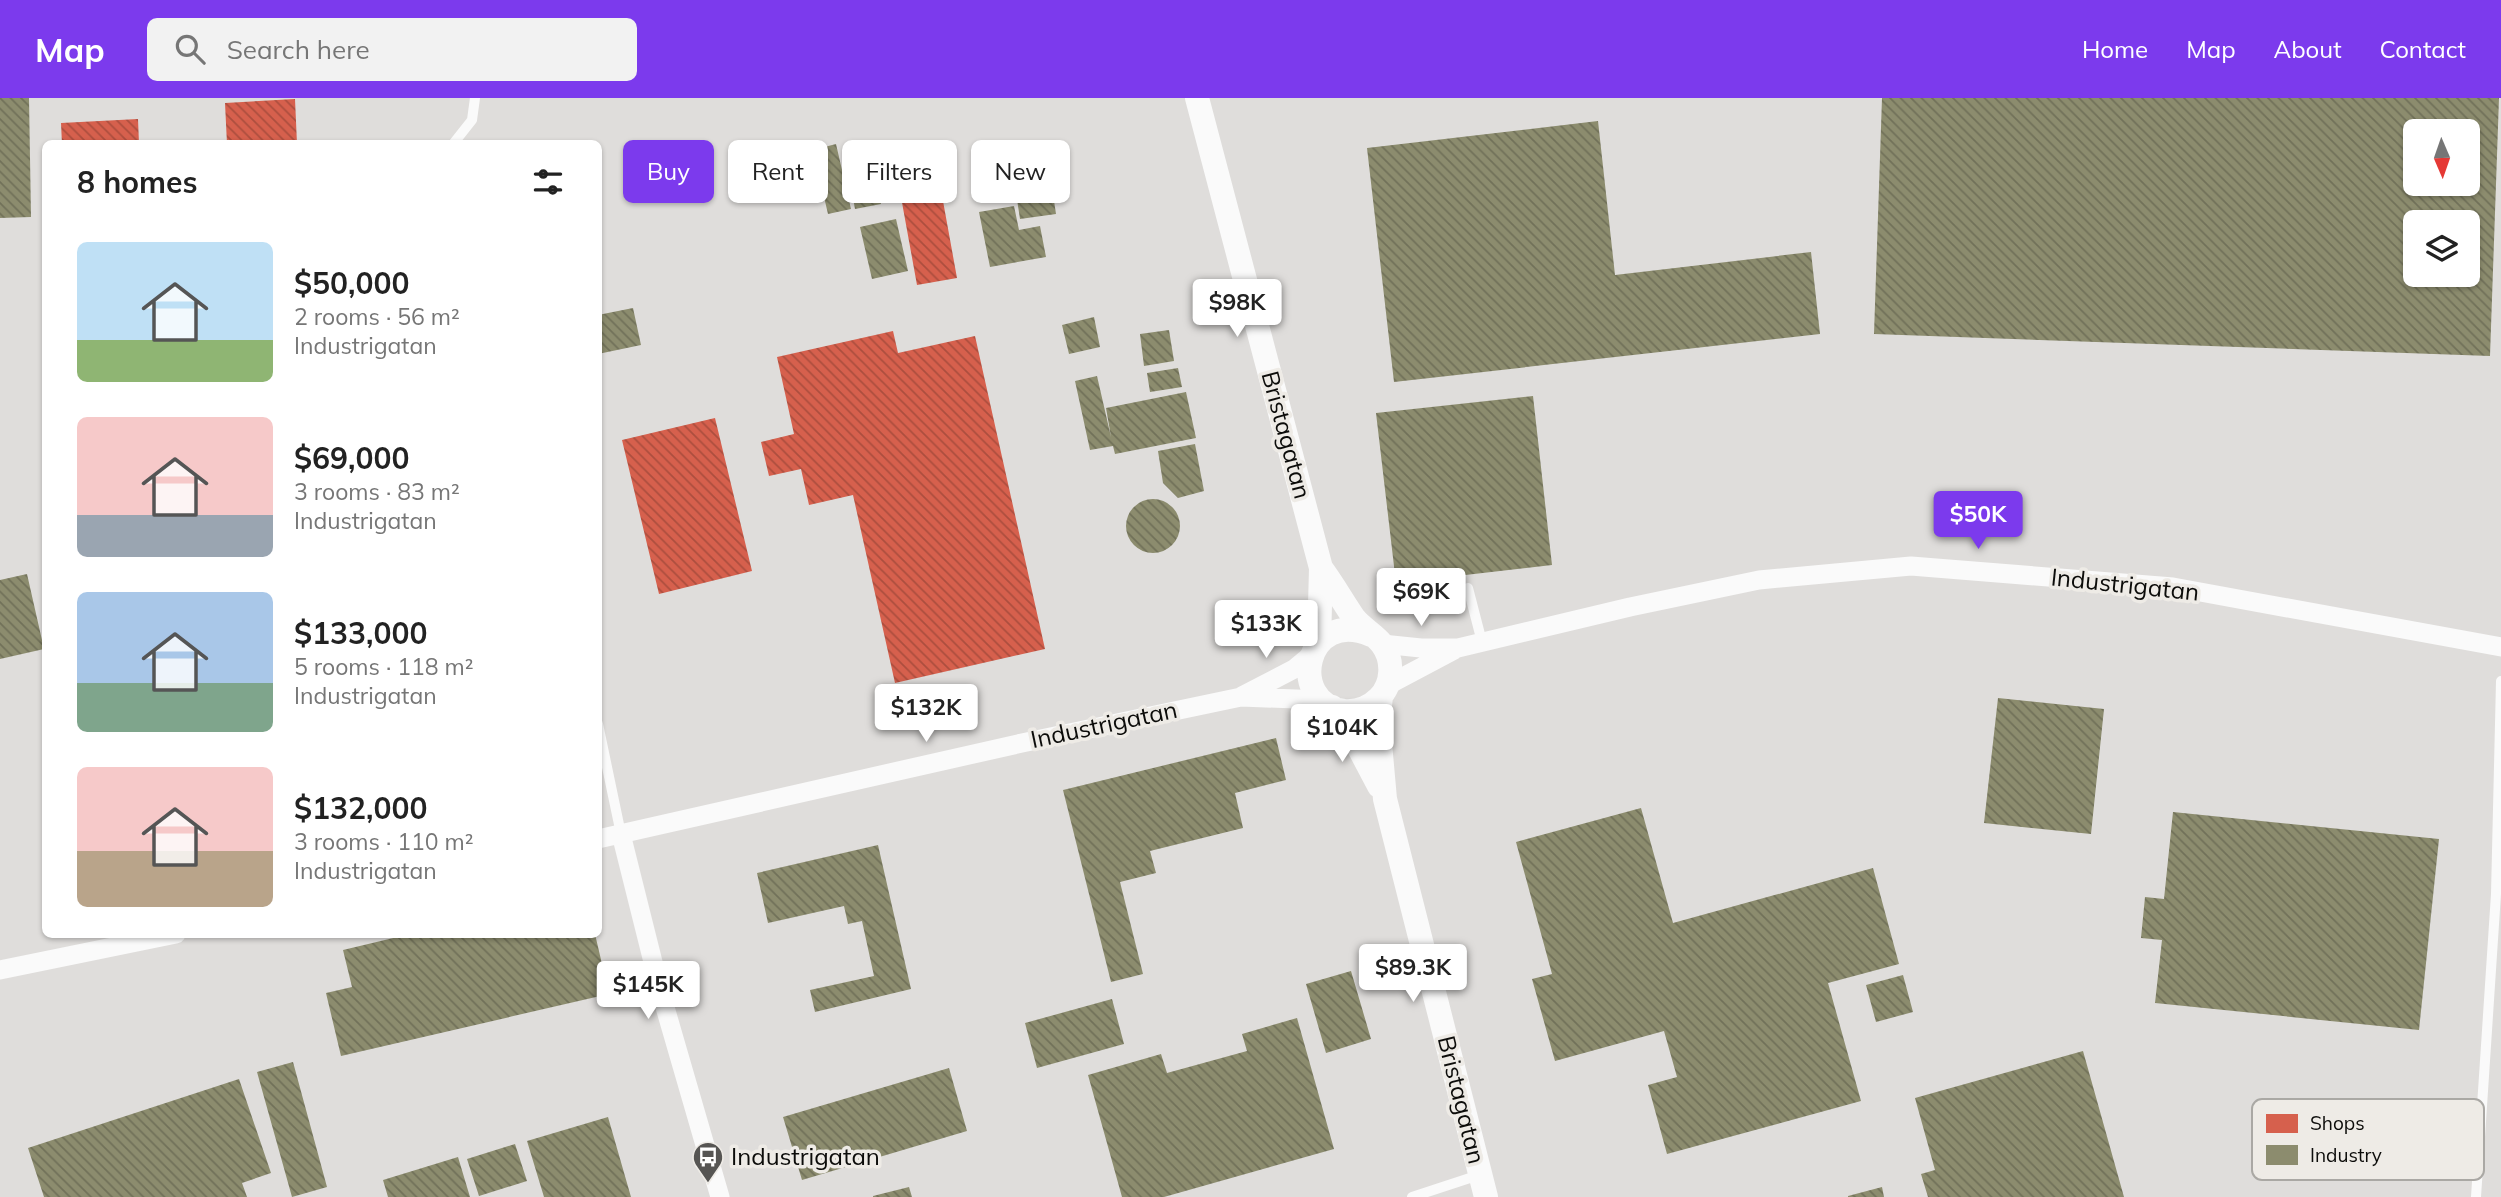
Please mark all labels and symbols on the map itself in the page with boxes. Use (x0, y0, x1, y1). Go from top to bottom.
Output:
north arrow (2403, 119, 2480, 196)
pin: $98K (1196, 280, 1278, 339)
street label: Bristagatan (1256, 368, 1318, 502)
pin: $50K (1937, 491, 2019, 551)
street label: Industrigatan (2050, 561, 2201, 607)
pin: $69K (1380, 568, 1462, 628)
pin: $133K (1217, 601, 1315, 660)
pin: $132K (877, 684, 975, 744)
street label: Industrigatan (1028, 694, 1180, 754)
pin: $104K (1293, 704, 1391, 764)
pin: $89.3K (1356, 944, 1470, 1004)
pin: $145K (599, 962, 697, 1021)
street label: Bristagatan (1432, 1033, 1492, 1167)
legend (2252, 1099, 2484, 1180)
text: Shops (2310, 1111, 2365, 1135)
bus stop icon: Industrigatan (691, 1140, 725, 1184)
place label: Industrigatan (731, 1141, 880, 1171)
text: Industry (2310, 1143, 2382, 1167)

